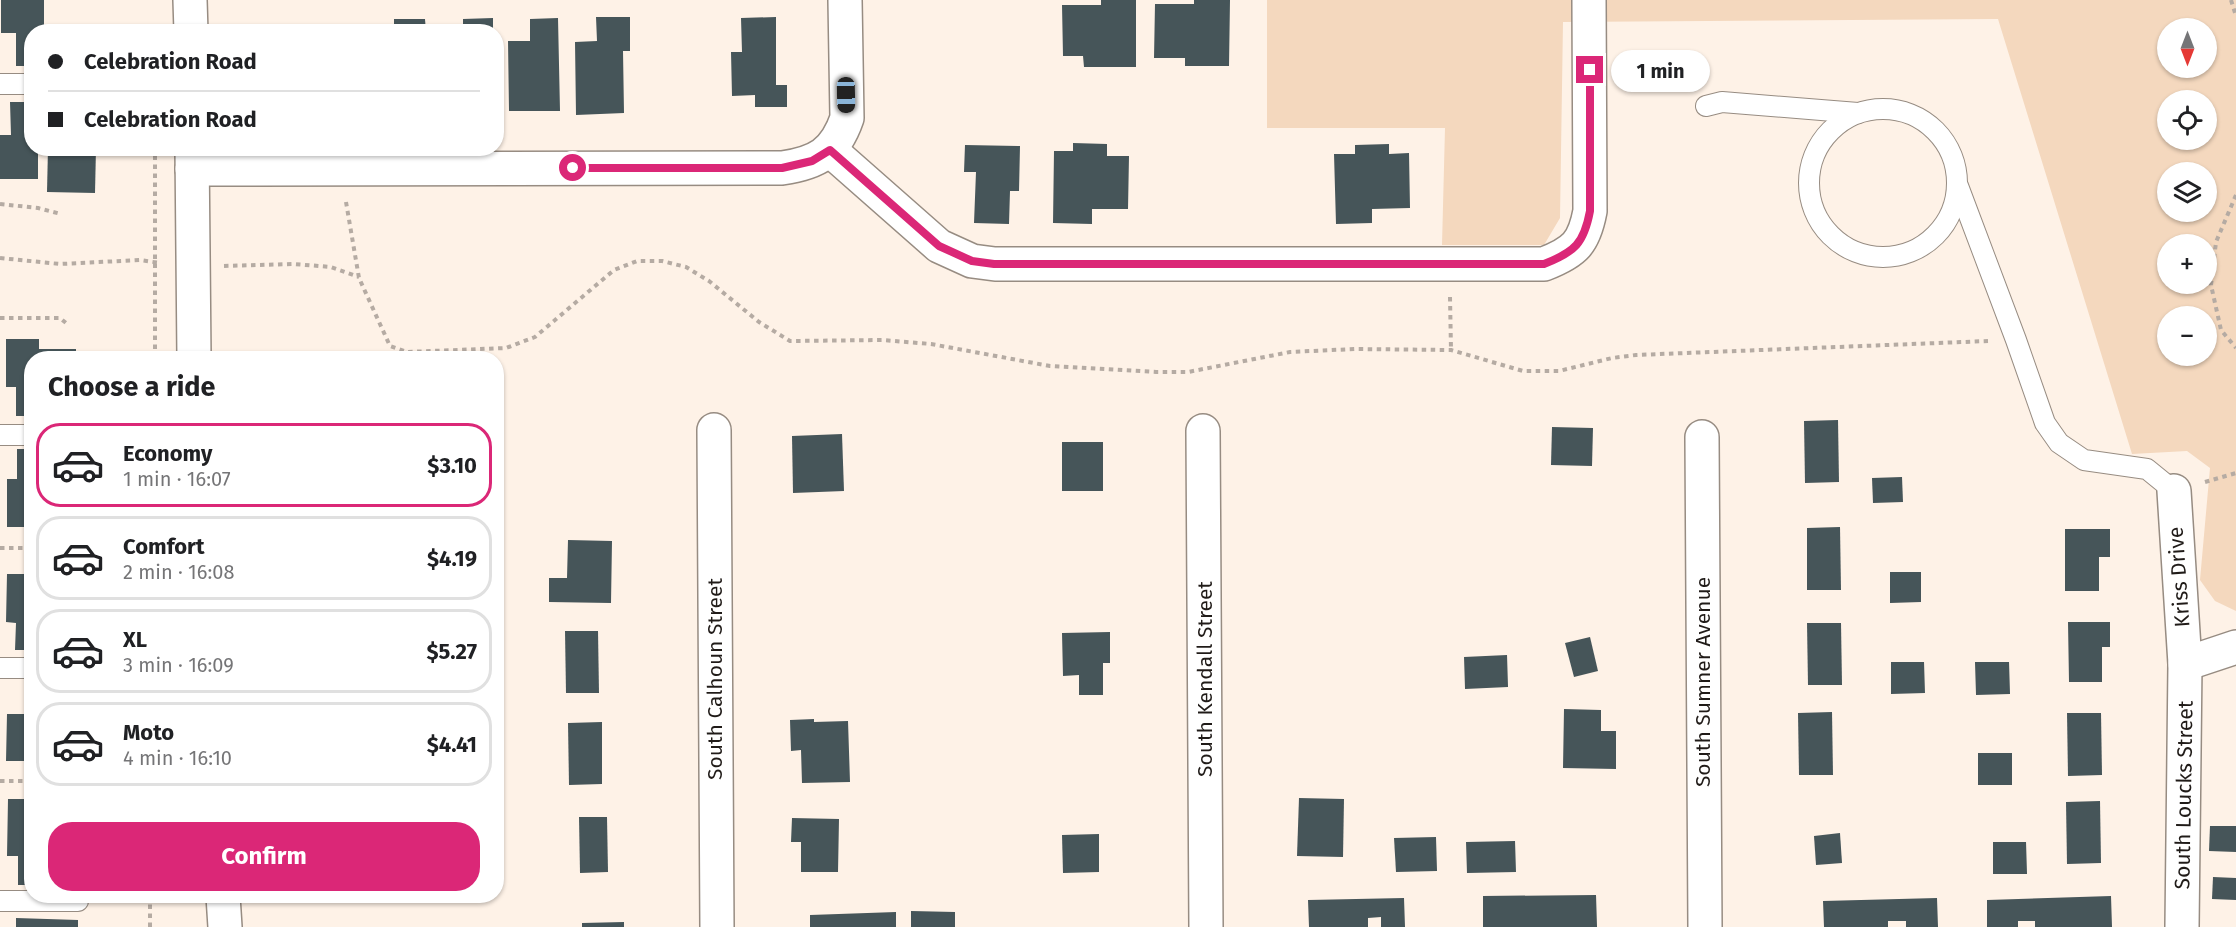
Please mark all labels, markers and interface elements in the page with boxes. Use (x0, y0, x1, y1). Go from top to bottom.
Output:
north arrow (2157, 18, 2217, 78)
map controls (2157, 18, 2217, 366)
text: Celebration Road (84, 48, 257, 75)
callout: 1 min (1611, 49, 1710, 91)
route end (1576, 56, 1603, 83)
text: 1 min (1636, 59, 1685, 83)
car (837, 77, 855, 113)
button: locate (2157, 90, 2217, 150)
text: Celebration Road (84, 106, 257, 133)
route start (559, 154, 586, 181)
button: layers (2157, 162, 2217, 222)
button: + (2157, 234, 2217, 294)
button: − (2157, 306, 2217, 366)
text: Choose a ride (48, 371, 215, 403)
icon: car (51, 438, 105, 492)
text: Economy (123, 440, 212, 467)
text: $3.10 (427, 452, 477, 479)
text: 1 min · 16:07 (123, 467, 231, 491)
street label: Kriss Drive (2163, 526, 2195, 628)
icon: car (51, 531, 105, 585)
text: Comfort (123, 533, 204, 560)
text: $4.19 (427, 545, 477, 572)
text: 2 min · 16:08 (123, 560, 234, 584)
street label: South Sumner Avenue (1690, 577, 1716, 787)
street label: South Calhoun Street (702, 578, 728, 780)
street label: South Kendall Street (1192, 581, 1218, 777)
icon: car (51, 624, 105, 678)
text: XL (123, 626, 147, 653)
text: $5.27 (426, 638, 477, 665)
text: 3 min · 16:09 (123, 653, 234, 677)
street label: South Loucks Street (2169, 700, 2199, 890)
icon: car (51, 717, 105, 771)
text: Moto (123, 719, 174, 746)
text: $4.41 (427, 731, 477, 758)
text: 4 min · 16:10 (123, 746, 232, 770)
button: Confirm (48, 822, 480, 891)

